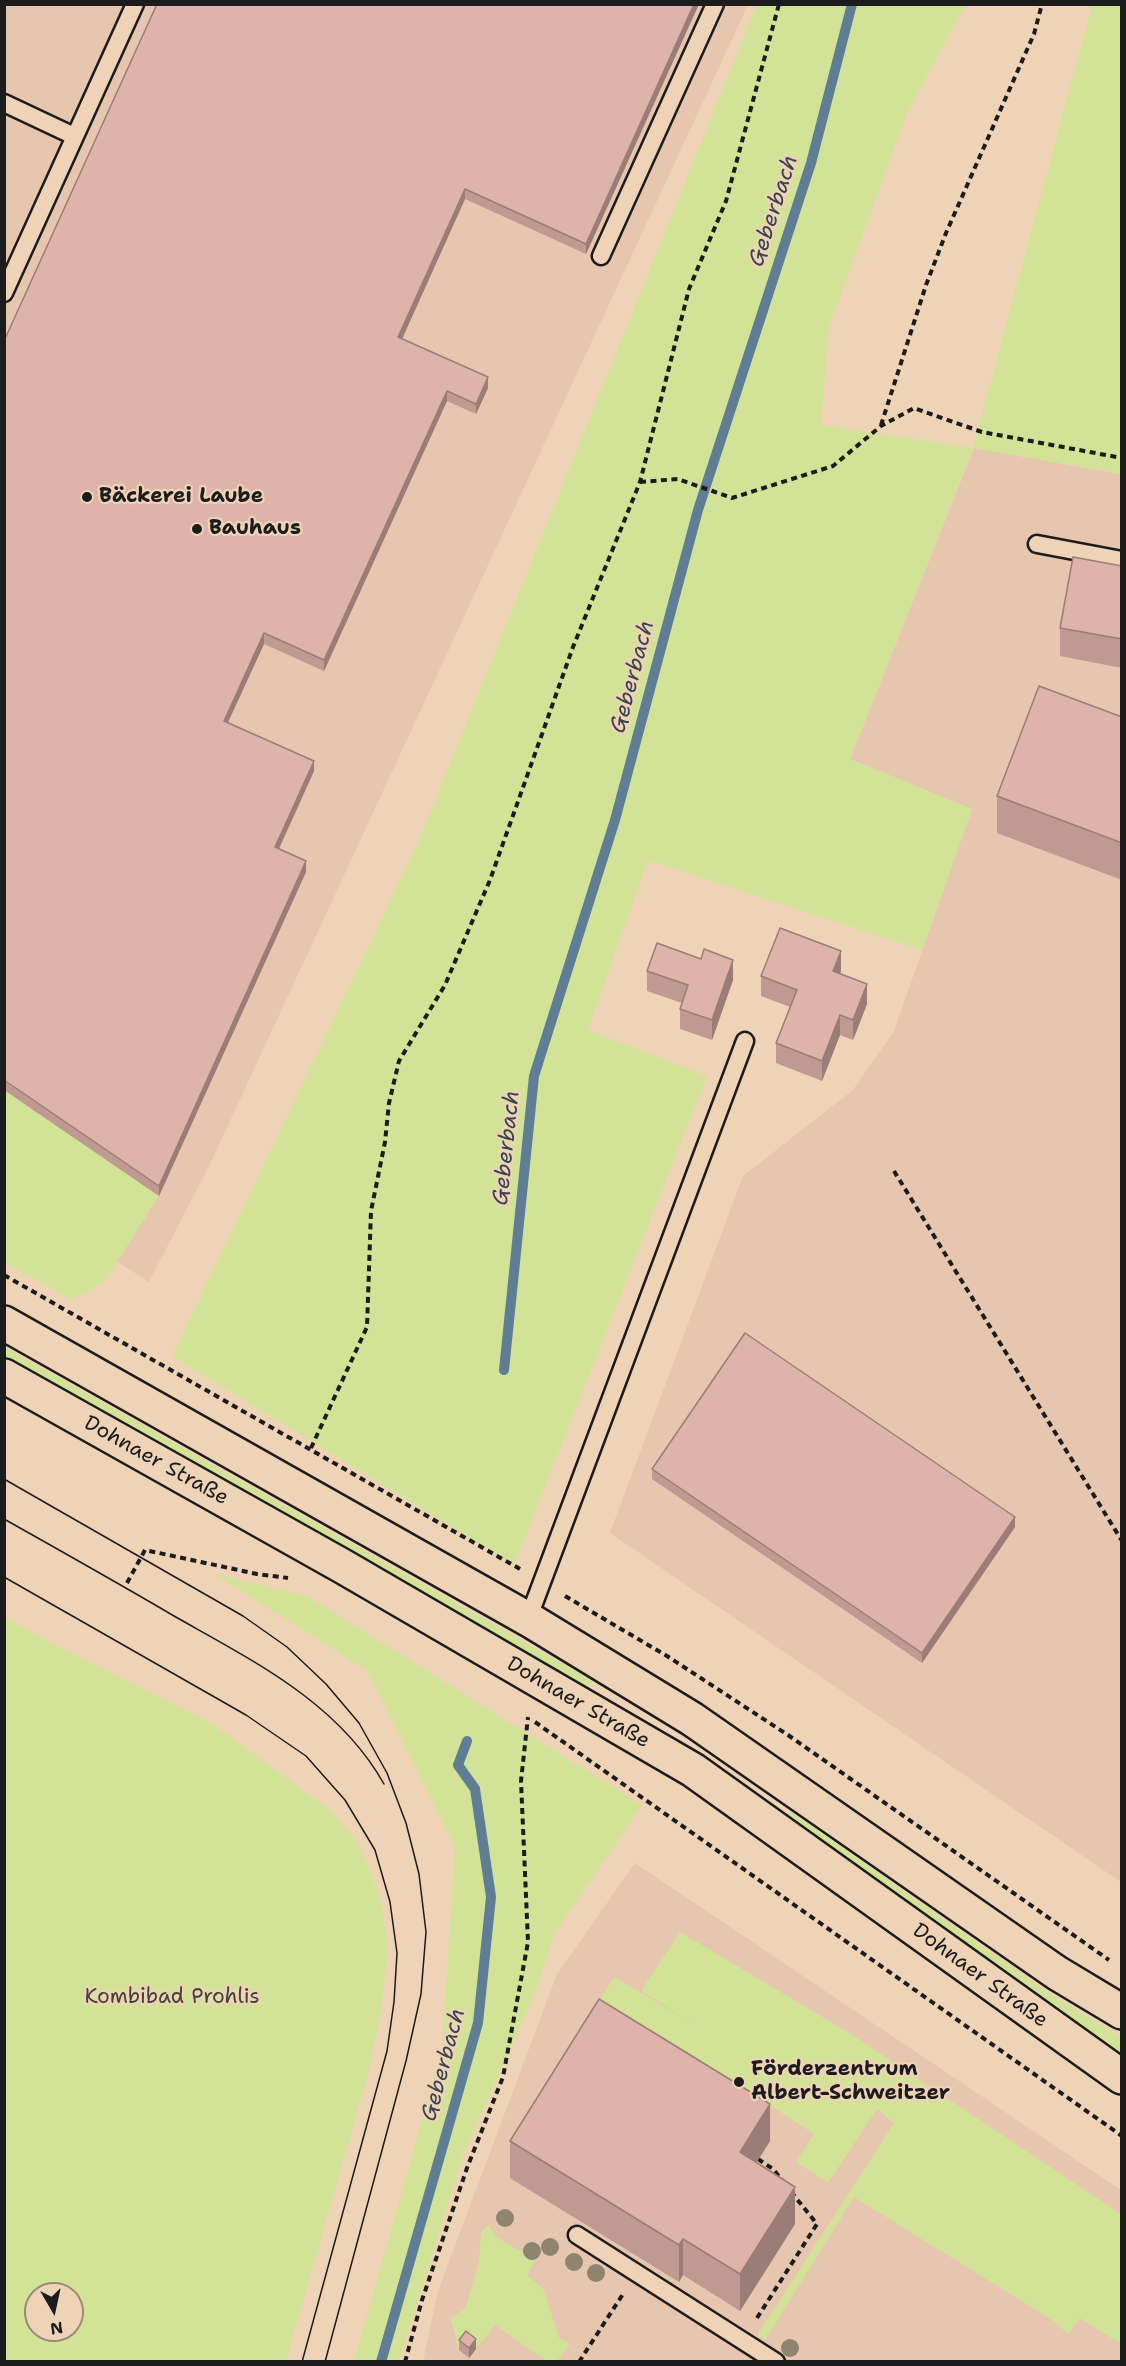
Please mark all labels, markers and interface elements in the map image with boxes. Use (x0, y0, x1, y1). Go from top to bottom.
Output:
water label: Geberbach (744, 152, 804, 270)
place label: Bäckerei Laube (99, 484, 263, 510)
marker: Bäckerei Laube (80, 490, 94, 504)
place label: Bauhaus (209, 516, 301, 542)
marker: Bauhaus (190, 522, 204, 536)
water label: Geberbach (605, 618, 661, 736)
water label: Geberbach (488, 1089, 526, 1207)
street label: Dohnaer Straße (79, 1411, 233, 1511)
street label: Dohnaer Straße (502, 1652, 654, 1754)
street label: Dohnaer Straße (907, 1918, 1053, 2034)
park label: Kombibad Prohlis (84, 1985, 260, 2011)
water label: Geberbach (416, 2006, 472, 2124)
place label: Förderzentrum Albert-Schweitzer (751, 2057, 950, 2107)
marker: Förderzentrum Albert-Schweitzer (732, 2075, 746, 2089)
north arrow (24, 2282, 84, 2342)
text: N (49, 2317, 64, 2340)

